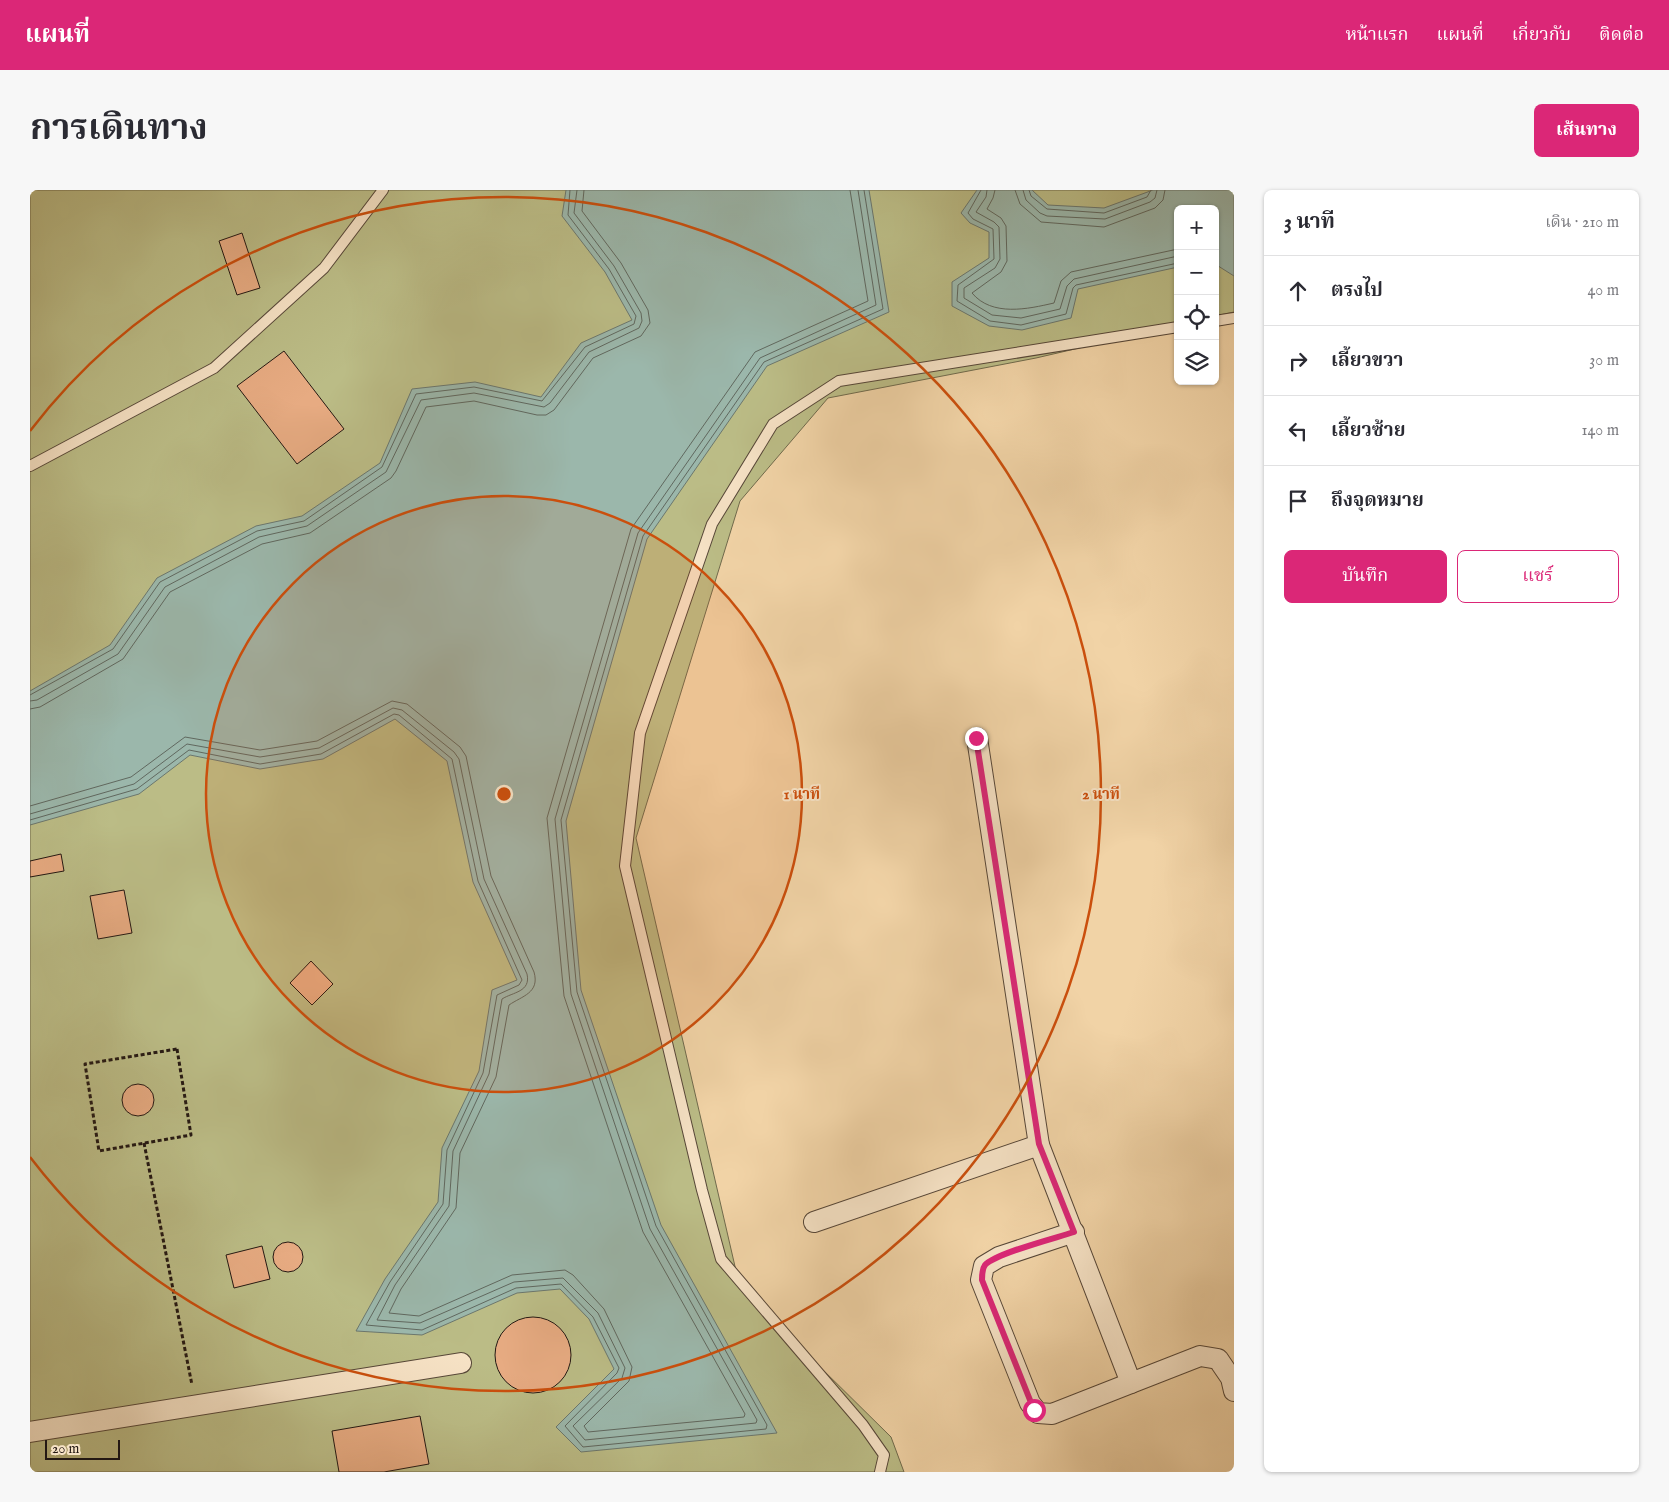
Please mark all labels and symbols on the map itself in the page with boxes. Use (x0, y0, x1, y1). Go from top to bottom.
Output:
route end (965, 727, 988, 750)
centre of rings (495, 785, 513, 803)
text: 1 นาที (784, 785, 820, 804)
text: 2 นาที (1082, 785, 1120, 804)
route start (1023, 1399, 1046, 1422)
scale bar (45, 1437, 120, 1460)

